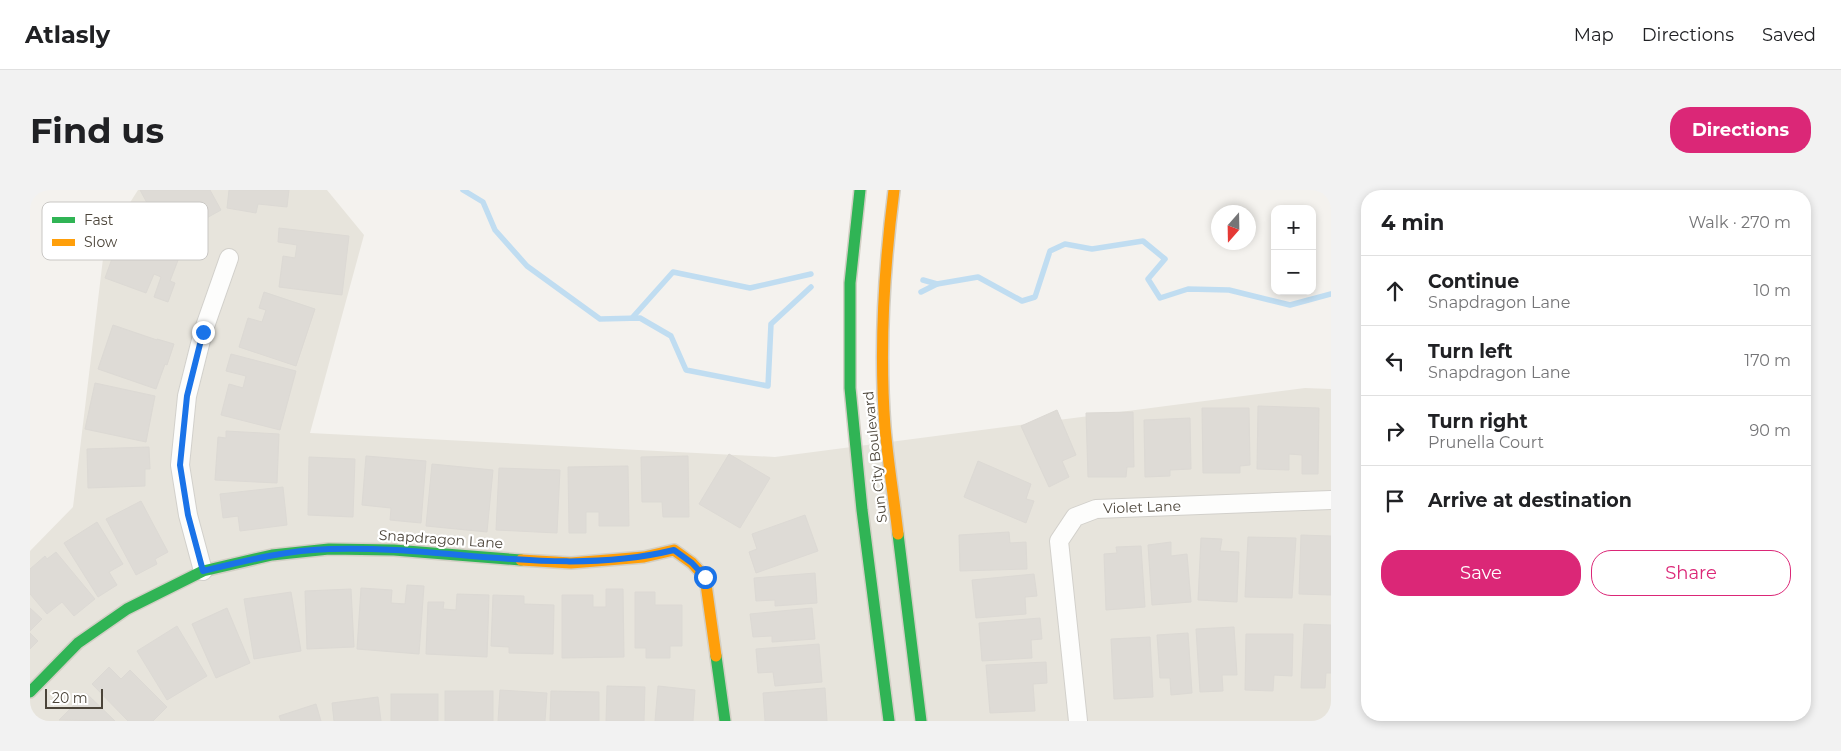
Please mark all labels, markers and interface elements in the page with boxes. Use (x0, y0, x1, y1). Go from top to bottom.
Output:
text: Atlasly (25, 20, 110, 49)
text: Map (1574, 24, 1614, 46)
text: Directions (1642, 24, 1734, 46)
text: Saved (1762, 24, 1816, 46)
button: Directions (1670, 107, 1811, 153)
text: Find us (30, 109, 164, 152)
legend (42, 202, 208, 260)
north arrow (1211, 205, 1256, 250)
map controls (1271, 205, 1316, 295)
button: + (1271, 205, 1316, 250)
text: 4 min (1381, 210, 1444, 235)
text: Fast (84, 211, 114, 229)
text: Walk · 270 m (1688, 213, 1791, 232)
text: Slow (84, 233, 118, 251)
button: − (1271, 250, 1316, 295)
text: Continue (1428, 270, 1519, 293)
icon: ahead (1381, 277, 1409, 305)
text: 10 m (1753, 281, 1791, 300)
text: Snapdragon Lane (1428, 293, 1570, 312)
route end (192, 321, 215, 344)
text: Turn left (1428, 340, 1513, 363)
icon: left (1381, 347, 1409, 375)
text: 170 m (1744, 351, 1791, 370)
text: Snapdragon Lane (1428, 363, 1570, 382)
street label: Sun City Boulevard (859, 390, 891, 524)
text: Turn right (1428, 410, 1528, 433)
icon: right (1381, 417, 1409, 445)
text: 90 m (1749, 421, 1791, 440)
text: Prunella Court (1428, 433, 1544, 452)
icon: arrive (1381, 487, 1409, 515)
text: Arrive at destination (1428, 489, 1632, 512)
street label: Violet Lane (1103, 497, 1181, 517)
street label: Snapdragon Lane (378, 526, 504, 552)
button: Save (1381, 550, 1581, 596)
button: Share (1591, 550, 1791, 596)
route start (694, 566, 717, 589)
scale bar (45, 686, 102, 709)
text: 20 m (52, 689, 88, 707)

